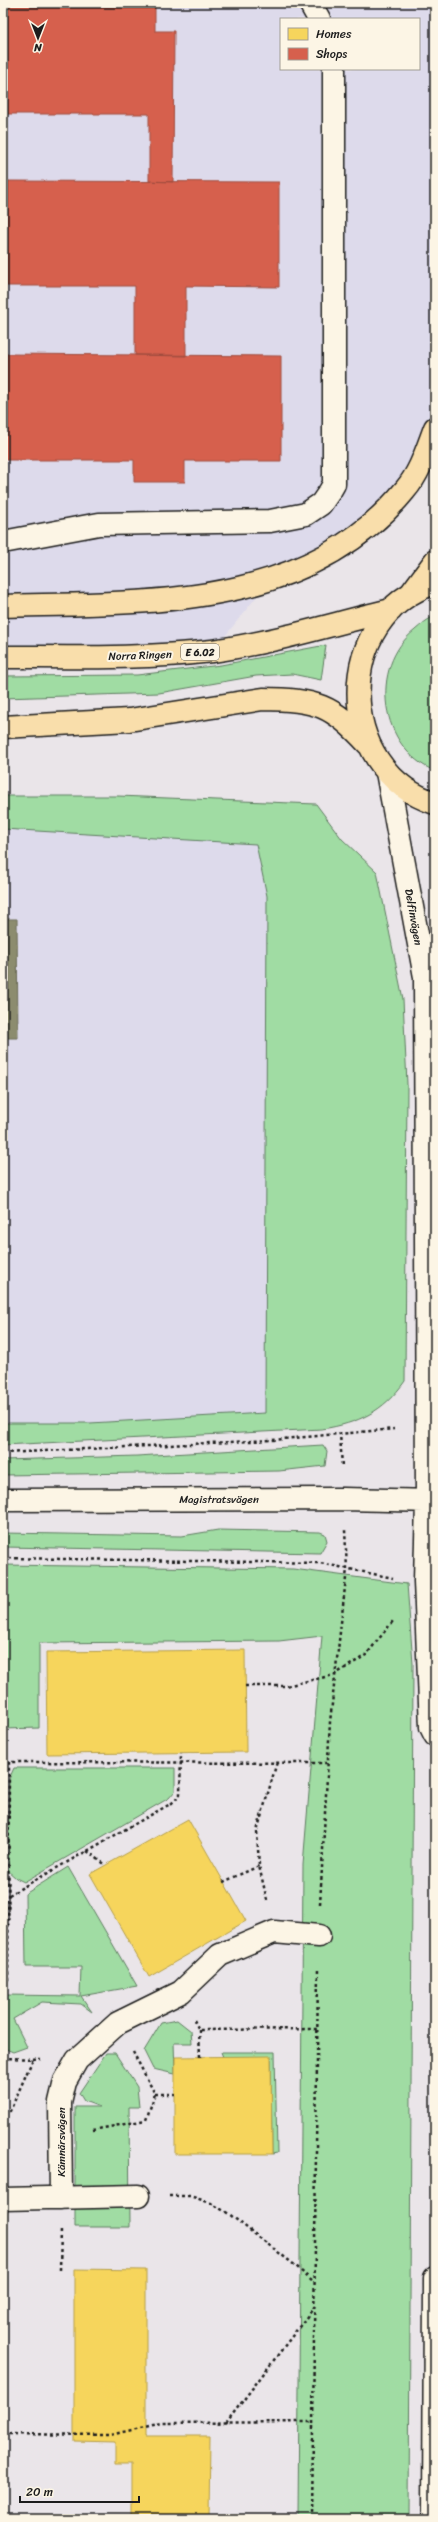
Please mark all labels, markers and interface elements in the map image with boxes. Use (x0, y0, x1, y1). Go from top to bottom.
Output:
north arrow (18, 18, 58, 58)
legend (280, 18, 420, 70)
text: Homes (316, 23, 352, 45)
text: N (34, 38, 43, 57)
text: Shops (316, 43, 347, 65)
road number: E 6.02 (181, 644, 219, 660)
street label: Norra Ringen (108, 645, 172, 666)
street label: Delfinvägen (399, 887, 428, 947)
street label: Magistratsvägen (179, 1490, 259, 1509)
street label: Kämnärsvägen (52, 2107, 71, 2177)
scale bar (20, 2478, 139, 2504)
text: 20 m (26, 2481, 53, 2503)

